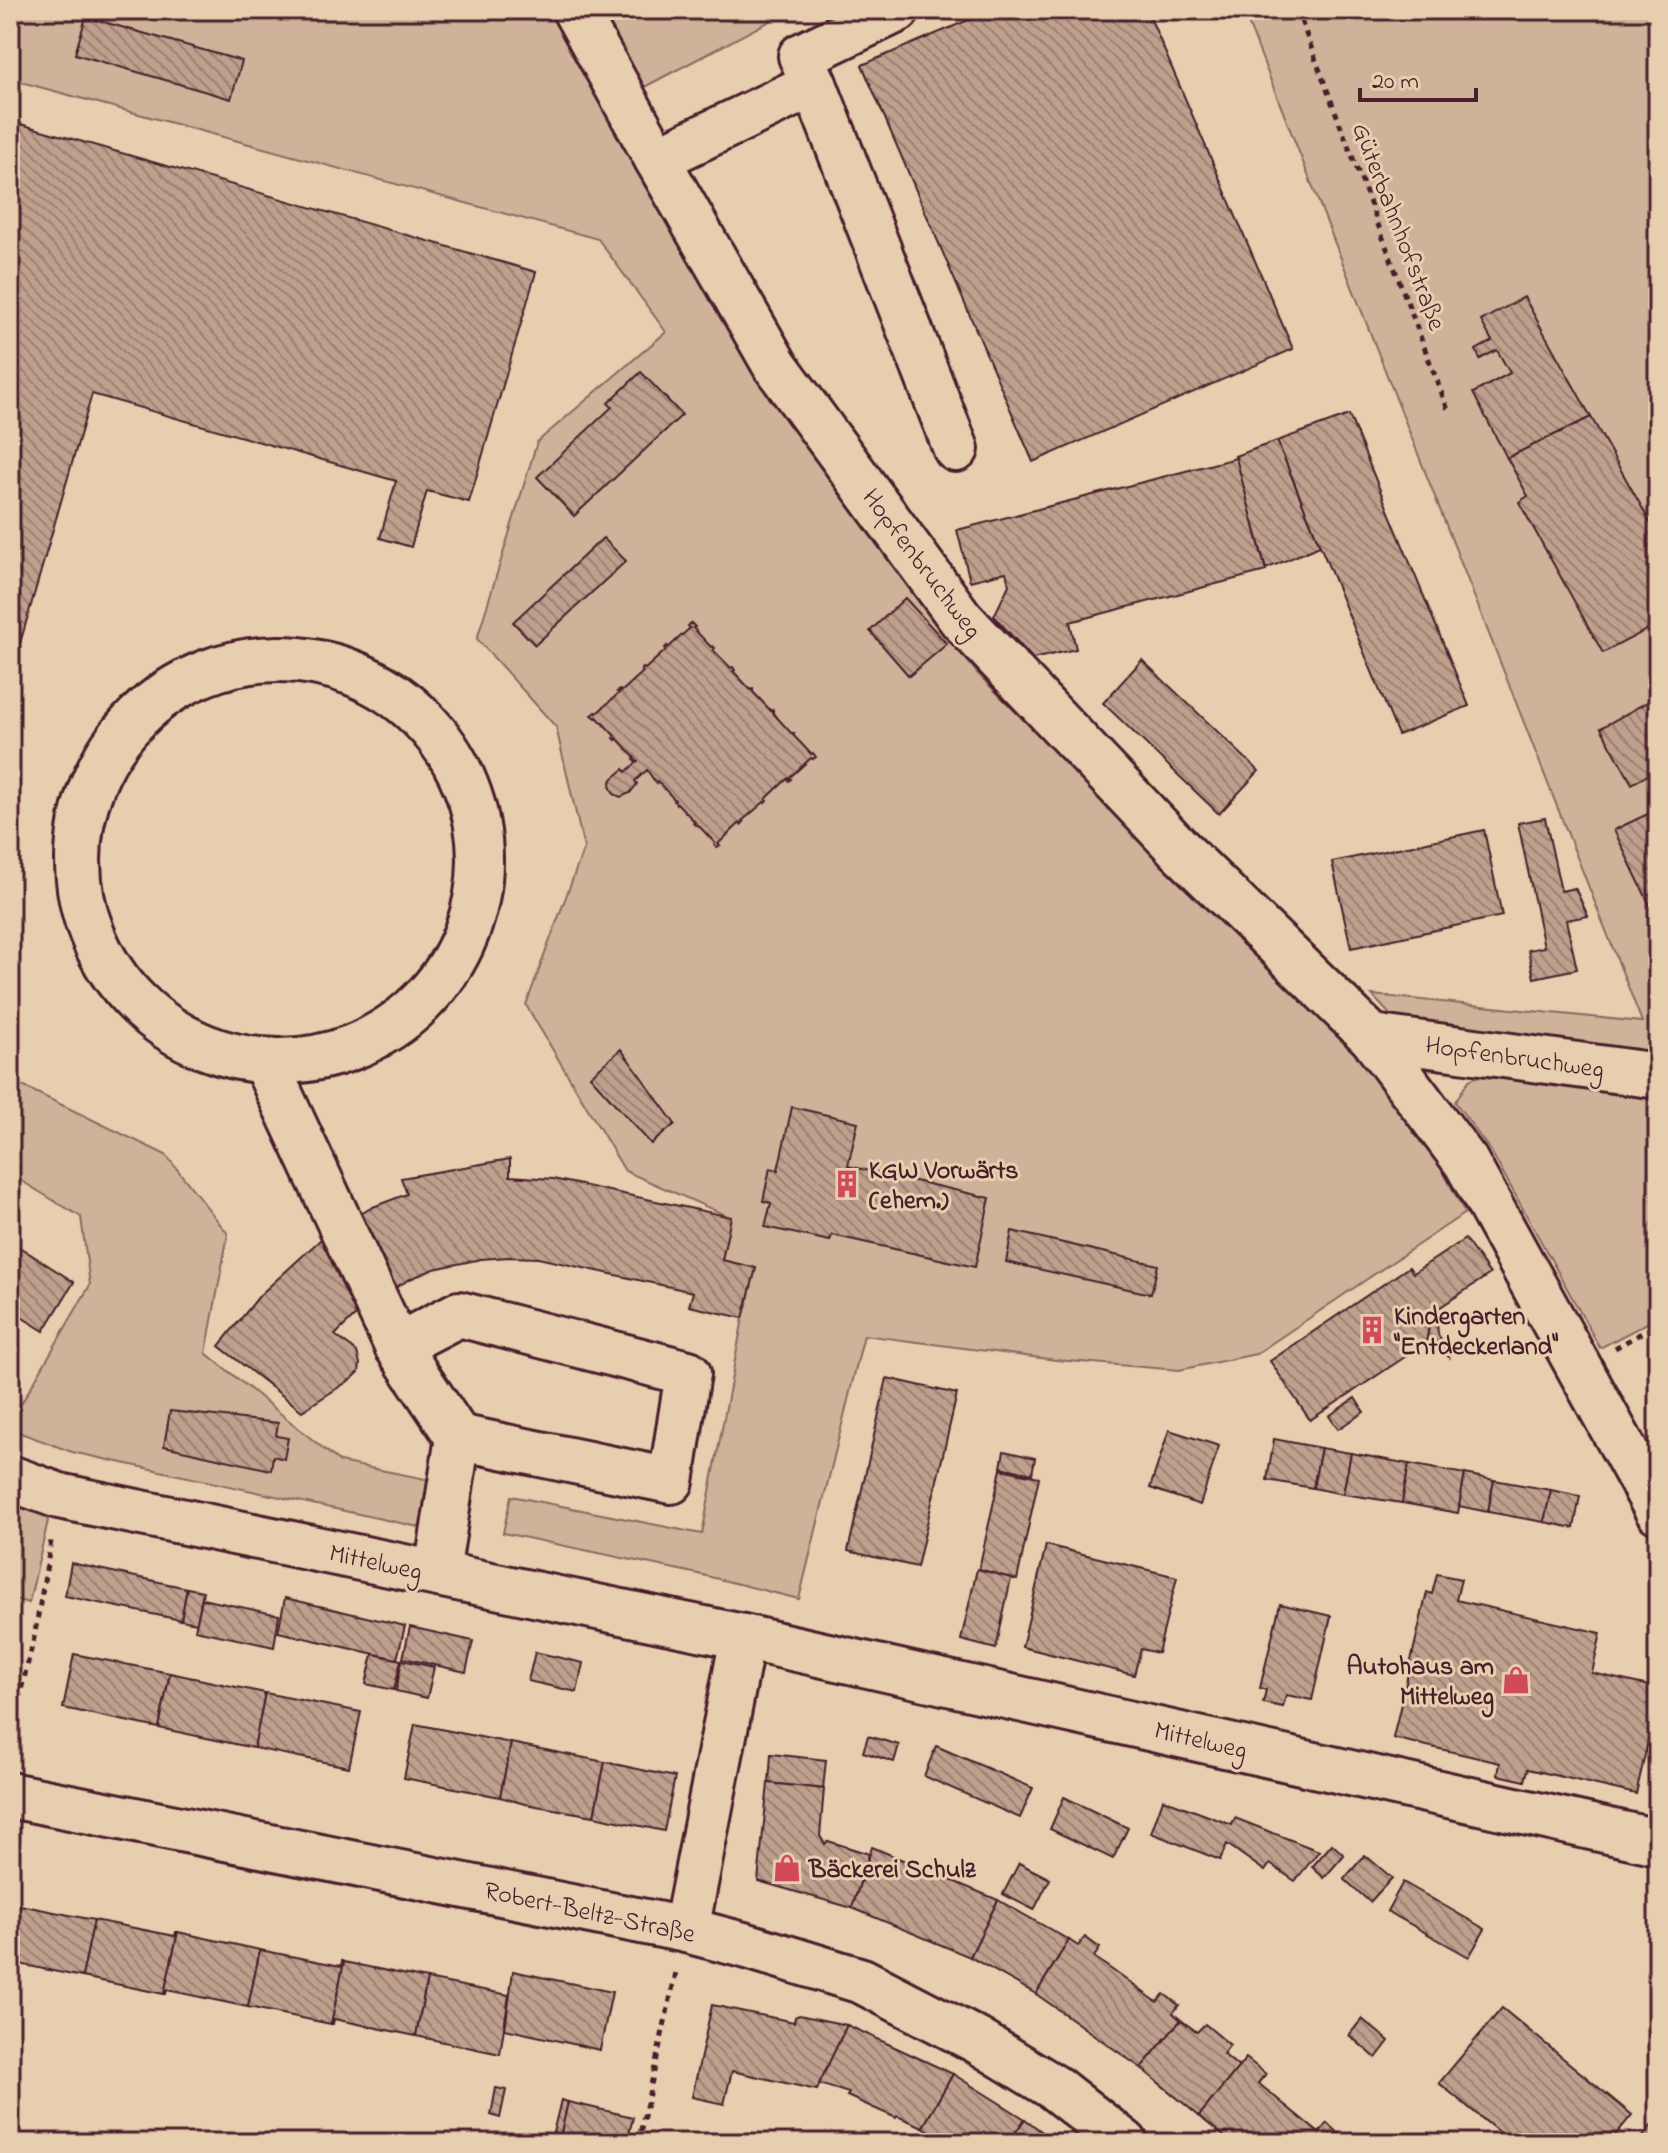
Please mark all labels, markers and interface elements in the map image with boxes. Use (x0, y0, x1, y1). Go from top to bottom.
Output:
scale bar (1360, 52, 1476, 102)
text: 20 m (1372, 65, 1419, 100)
street label: Güterbahnhofstraße (1340, 118, 1454, 337)
street label: Hopfenbruchweg (851, 481, 990, 648)
street label: Hopfenbruchweg (1423, 1028, 1606, 1090)
place label: KGW Vorwärts (ehem.) (869, 1153, 1019, 1221)
building icon: KGW Vorwärts (ehem.) (832, 1169, 862, 1199)
place label: Kindergarten "Entdeckerland" (1393, 1299, 1558, 1367)
building icon: Kindergarten "Entdeckerland" (1357, 1315, 1387, 1345)
street label: Mittelweg (325, 1536, 425, 1592)
place label: Autohaus am Mittelweg (1347, 1649, 1494, 1718)
shop icon: Autohaus am Mittelweg (1501, 1665, 1531, 1695)
street label: Mittelweg (1150, 1713, 1251, 1771)
place label: Bäckerei Schulz (808, 1852, 977, 1890)
shop icon: Bäckerei Schulz (772, 1853, 802, 1883)
street label: Robert-Beltz-Straße (480, 1873, 699, 1955)

